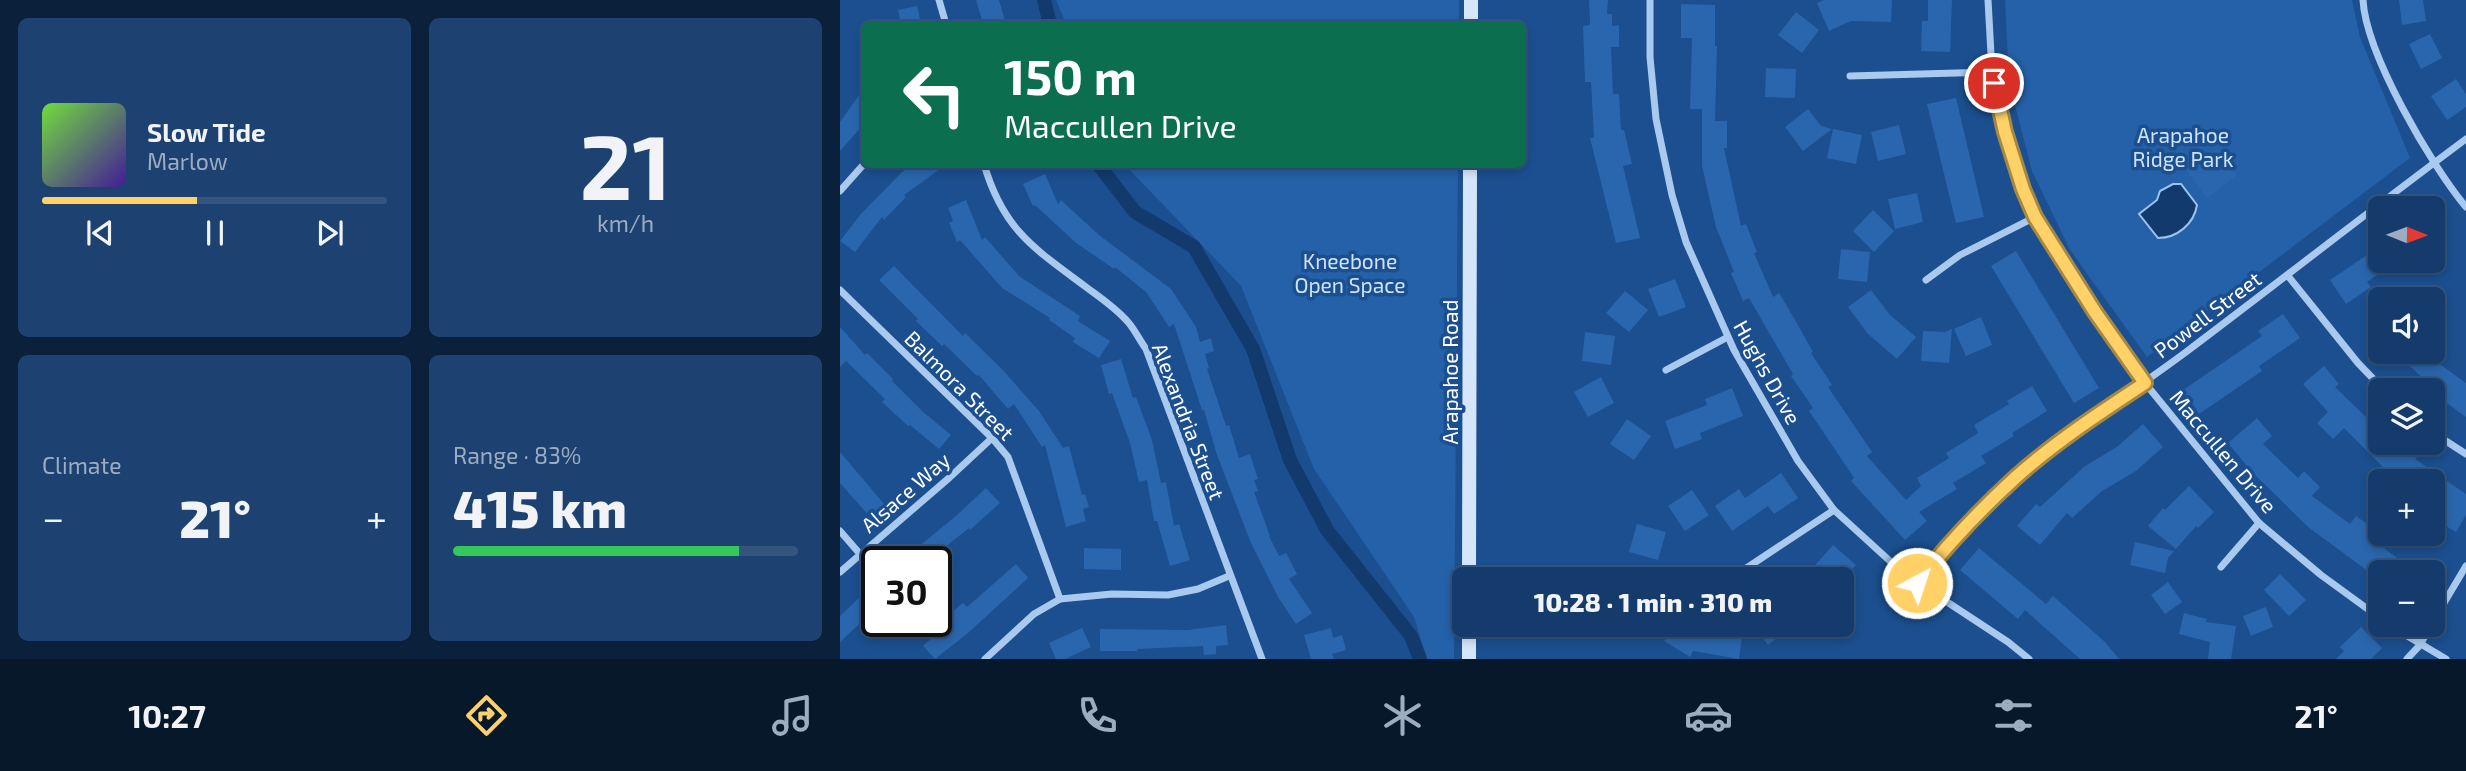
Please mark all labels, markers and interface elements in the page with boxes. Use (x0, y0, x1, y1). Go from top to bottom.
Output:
text: 150 m (1004, 46, 1137, 105)
icon: left (889, 49, 980, 140)
pin (1964, 53, 2024, 113)
icon: arrive (1975, 64, 2013, 102)
text: Maccullen Drive (1004, 106, 1237, 144)
text: 21 (579, 109, 672, 218)
text: Slow Tide (147, 116, 266, 147)
park label: Arapahoe Ridge Park (2133, 122, 2234, 171)
text: Marlow (147, 147, 228, 175)
north arrow (2368, 196, 2445, 273)
map controls (2368, 196, 2445, 637)
text: km/h (597, 209, 654, 237)
icon: previous (81, 214, 119, 252)
icon: pause (196, 214, 234, 252)
icon: next (311, 214, 349, 252)
park label: Kneebone Open Space (1294, 248, 1406, 297)
street label: Powell Street (2149, 266, 2265, 362)
button: sound (2368, 287, 2445, 364)
street label: Arapahoe Road (1437, 299, 1462, 445)
street label: Hughs Drive (1729, 316, 1807, 428)
street label: Balmora Street (900, 325, 1020, 445)
street label: Alexandria Street (1148, 339, 1230, 503)
button: layers (2368, 378, 2445, 455)
street label: Maccullen Drive (2165, 384, 2283, 518)
text: Range · 83% (453, 441, 581, 469)
street label: Alsace Way (855, 447, 955, 537)
text: Climate (42, 451, 122, 479)
button: + (2368, 469, 2445, 546)
text: 415 km (453, 476, 627, 538)
text: 21° (179, 486, 251, 548)
text: − (42, 494, 64, 540)
text: + (366, 494, 387, 540)
speed limit sign: 30 (861, 546, 952, 637)
position arrow (1880, 546, 1954, 620)
button: − (2368, 560, 2445, 637)
text: 10:28 · 1 min · 310 m (1534, 586, 1772, 617)
icon: directions (462, 691, 511, 740)
icon: music (768, 691, 817, 740)
icon: phone (1073, 691, 1122, 740)
icon: climate (1378, 691, 1427, 740)
icon: car (1684, 691, 1733, 740)
icon: filters (1989, 691, 2038, 740)
text: 10:27 (128, 696, 206, 734)
text: 21° (2294, 696, 2338, 734)

